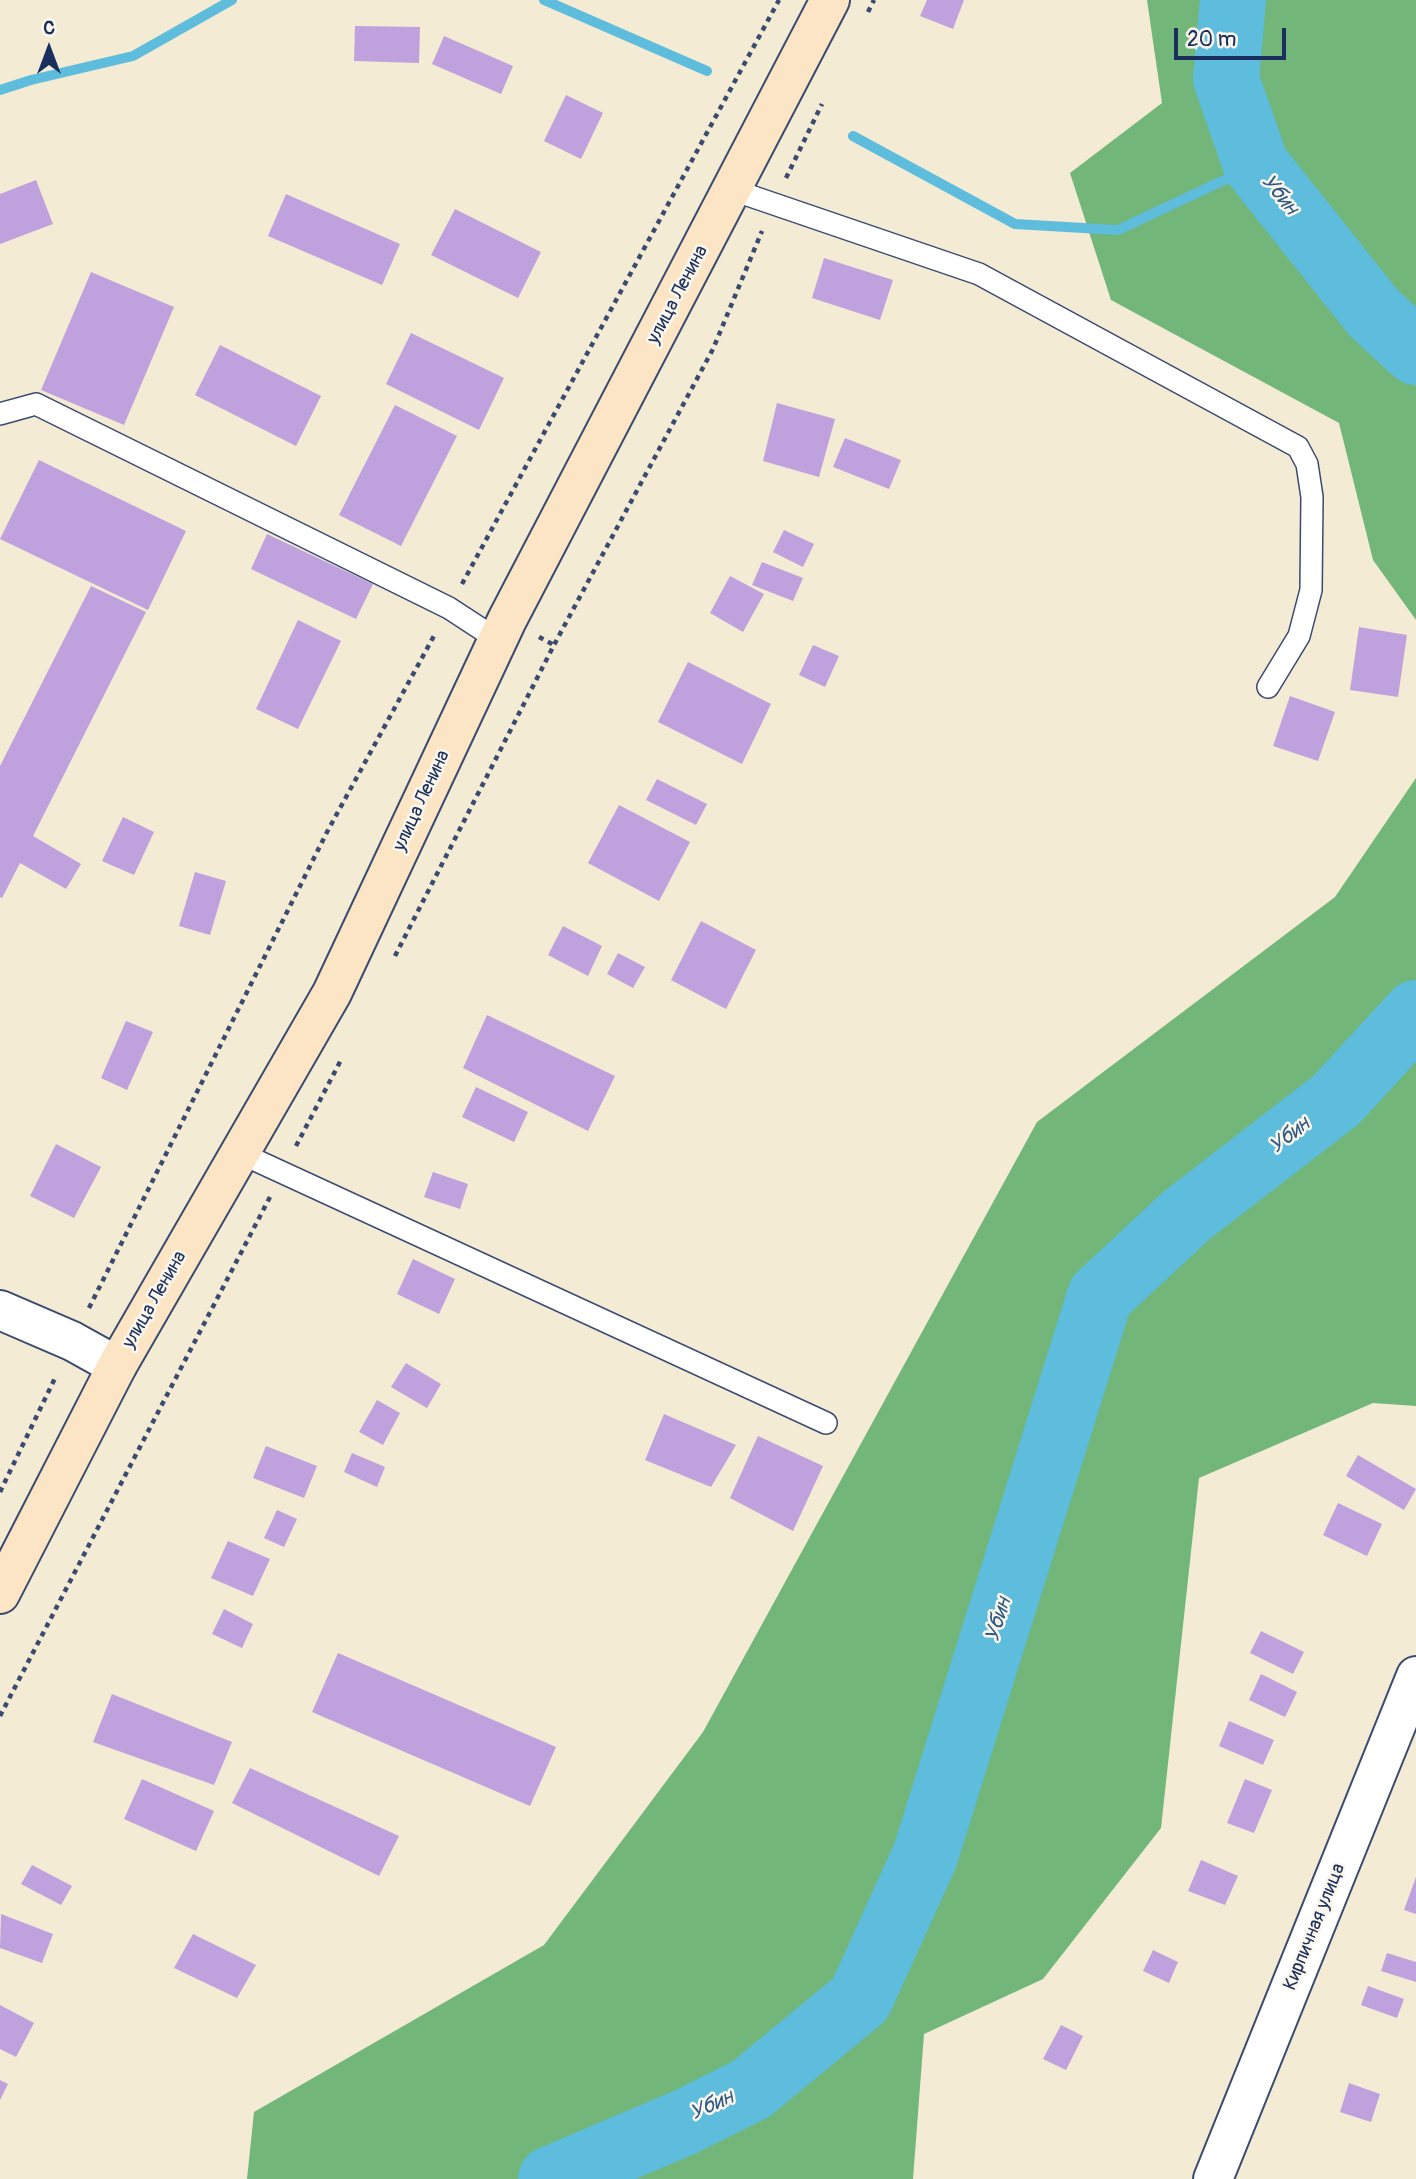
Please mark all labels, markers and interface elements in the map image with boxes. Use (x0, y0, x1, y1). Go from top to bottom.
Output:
north arrow (14, 14, 84, 84)
scale bar (1178, 14, 1290, 58)
text: С (43, 16, 55, 40)
text: 20 m (1187, 26, 1236, 53)
water label: Убин (1255, 170, 1303, 220)
street label: улица Ленина (642, 242, 714, 348)
street label: улица Ленина (389, 747, 455, 855)
water label: Убин (1265, 1112, 1315, 1160)
street label: улица Ленина (118, 1247, 192, 1353)
water label: Убин (980, 1595, 1018, 1645)
street label: Кирпичная улица (1279, 1860, 1351, 1994)
water label: Убин (687, 2085, 737, 2127)

